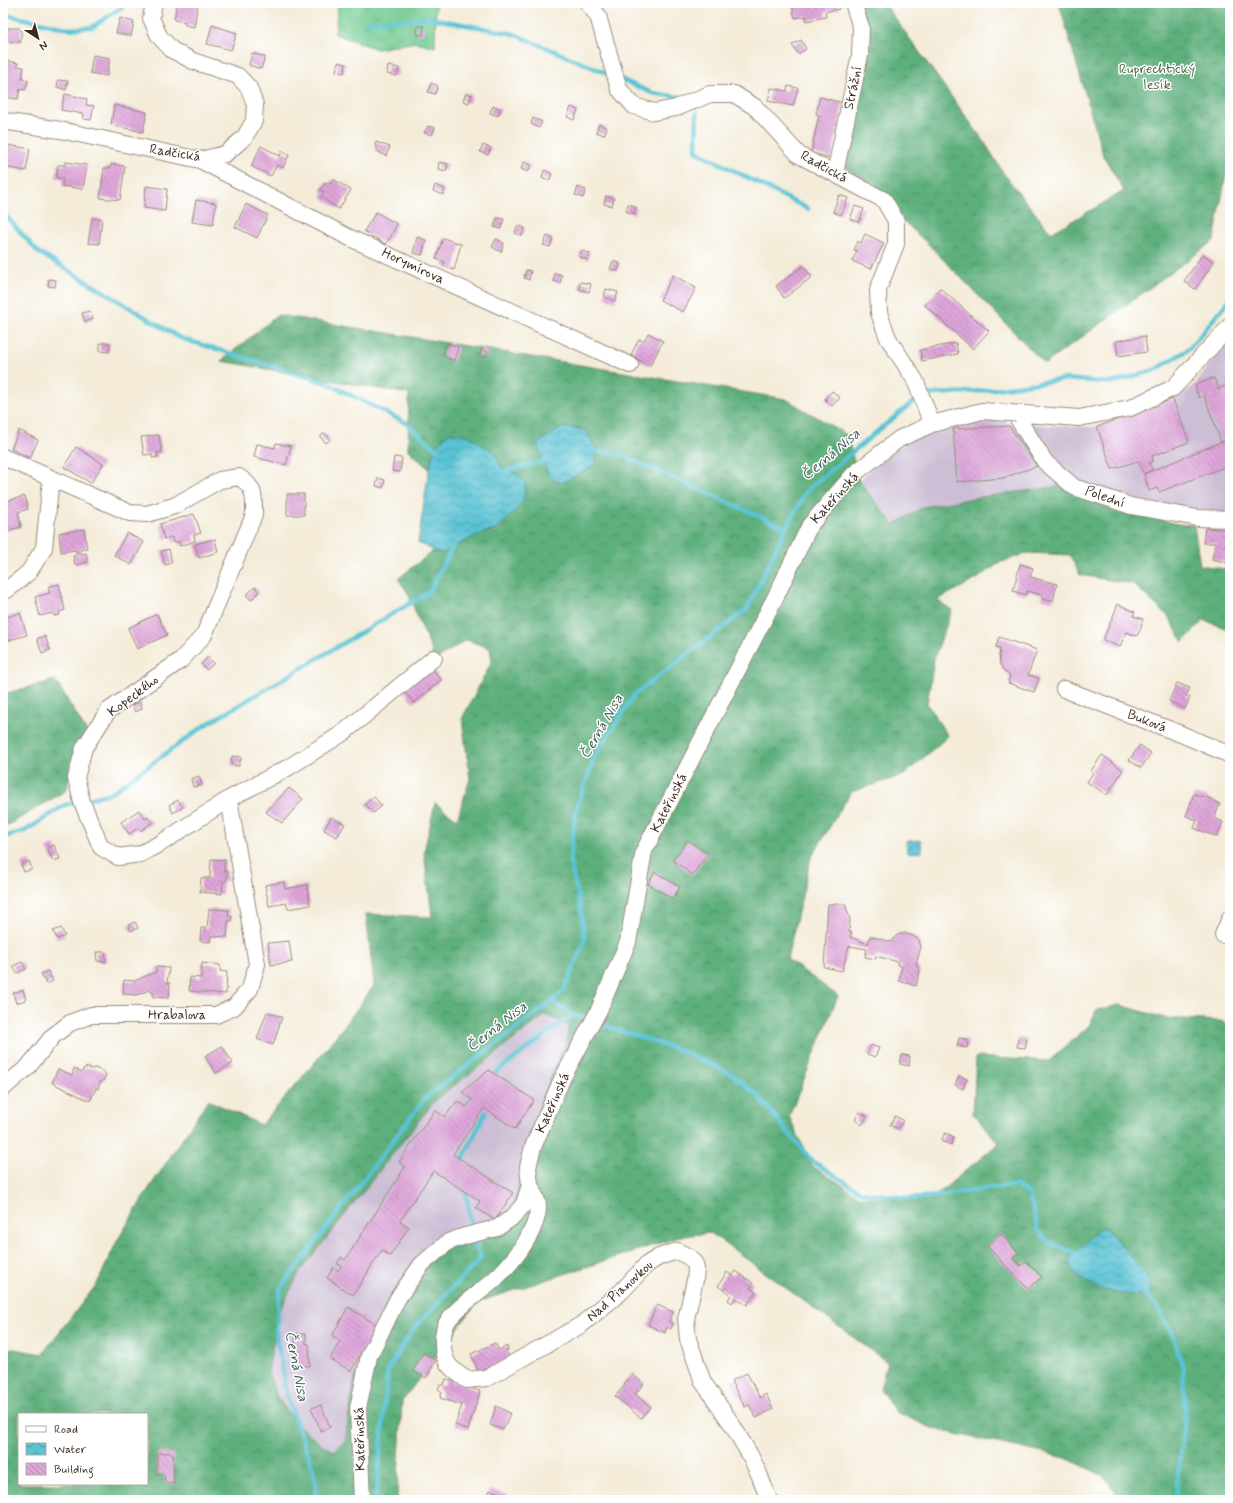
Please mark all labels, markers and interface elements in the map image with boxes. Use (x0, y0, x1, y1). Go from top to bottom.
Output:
north arrow (18, 18, 58, 58)
text: N (36, 37, 50, 53)
park label: Ruprechtický lesík (1119, 60, 1195, 94)
street label: Strážní (840, 65, 866, 111)
street label: Radčická (148, 140, 202, 166)
street label: Radčická (797, 147, 851, 187)
street label: Horymírova (379, 244, 447, 288)
water label: Černá Nisa (797, 424, 865, 486)
street label: Kateřinská (807, 468, 863, 528)
street label: Polední (1083, 482, 1127, 512)
street label: Kopeckého (104, 671, 162, 721)
water label: Černá Nisa (575, 690, 629, 763)
street label: Buková (1125, 705, 1169, 737)
street label: Kateřinská (646, 770, 692, 836)
water label: Černá Nisa (463, 997, 532, 1057)
street label: Hrabalova (148, 1006, 206, 1024)
street label: Kateřinská (532, 1070, 574, 1136)
street label: Nad Pianovkou (583, 1256, 657, 1326)
water label: Černá Nisa (279, 1329, 313, 1404)
street label: Kateřinská (350, 1407, 370, 1471)
legend (18, 1413, 148, 1485)
text: Road (54, 1422, 78, 1438)
text: Water (54, 1442, 86, 1458)
text: Building (54, 1462, 94, 1479)

